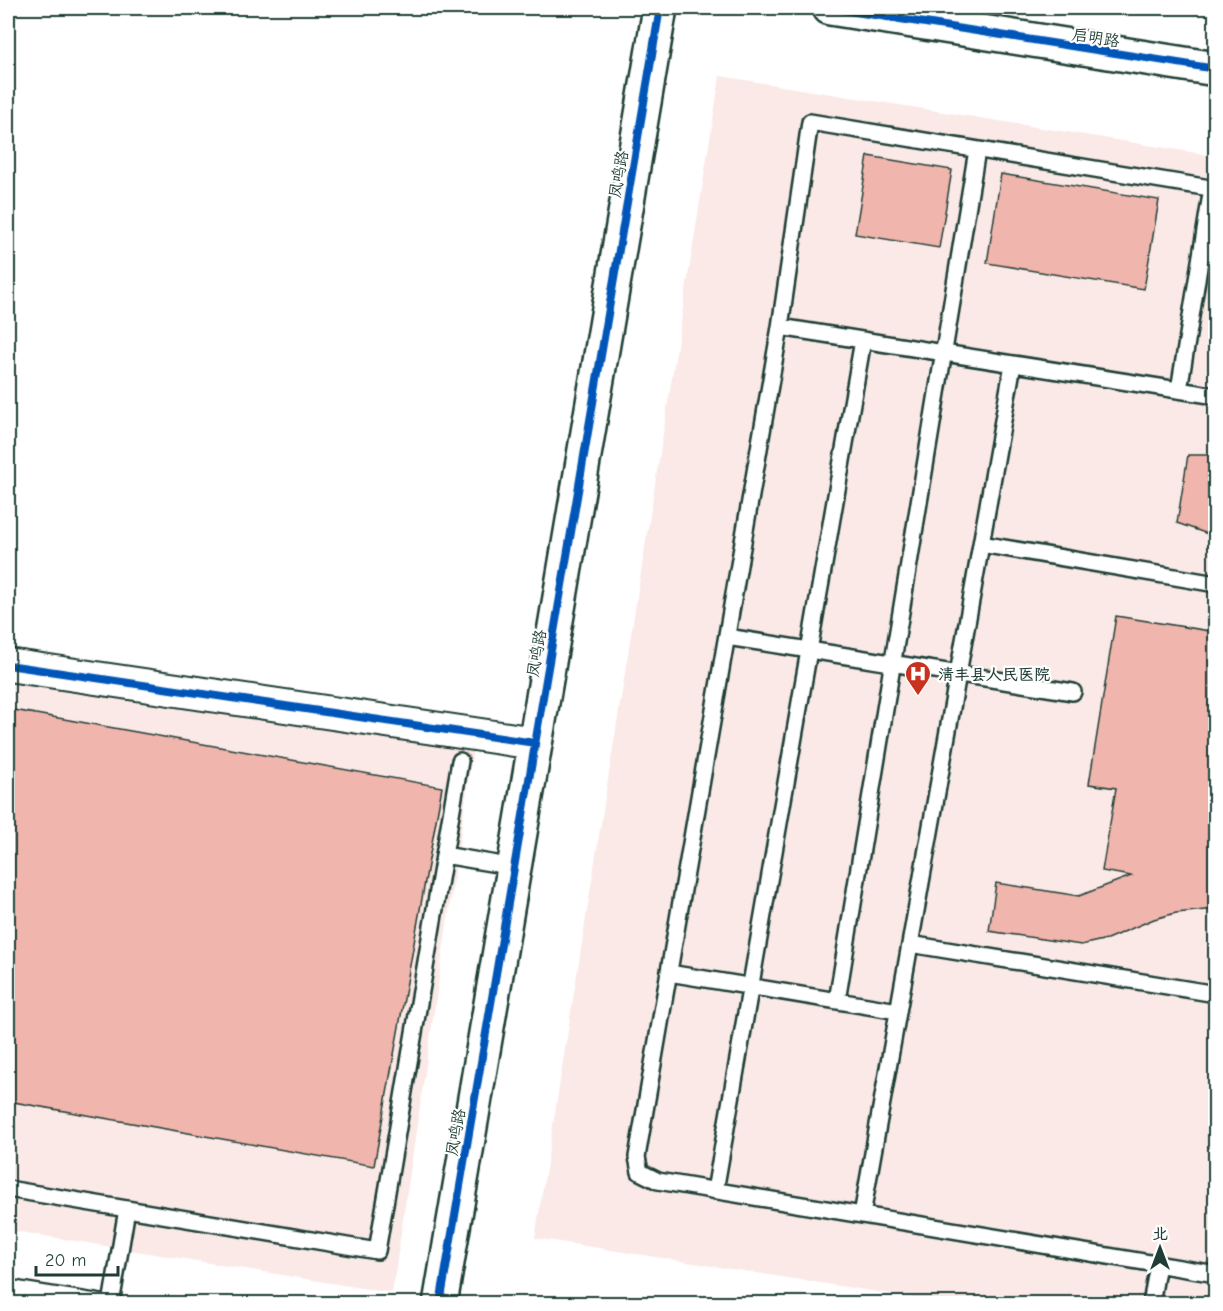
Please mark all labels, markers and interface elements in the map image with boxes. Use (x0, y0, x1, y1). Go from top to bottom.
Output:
street label: 启明路 (1071, 25, 1121, 51)
street label: 凤鸣路 (606, 149, 632, 199)
street label: 凤鸣路 (524, 628, 550, 678)
hospital icon: 清丰县人民医院 (903, 659, 933, 697)
place label: 清丰县人民医院 (938, 666, 1050, 684)
street label: 凤鸣路 (443, 1107, 469, 1157)
north arrow (1130, 1218, 1190, 1278)
text: 北 (1152, 1225, 1168, 1243)
scale bar (36, 1239, 118, 1277)
text: 20 m (45, 1250, 86, 1271)

